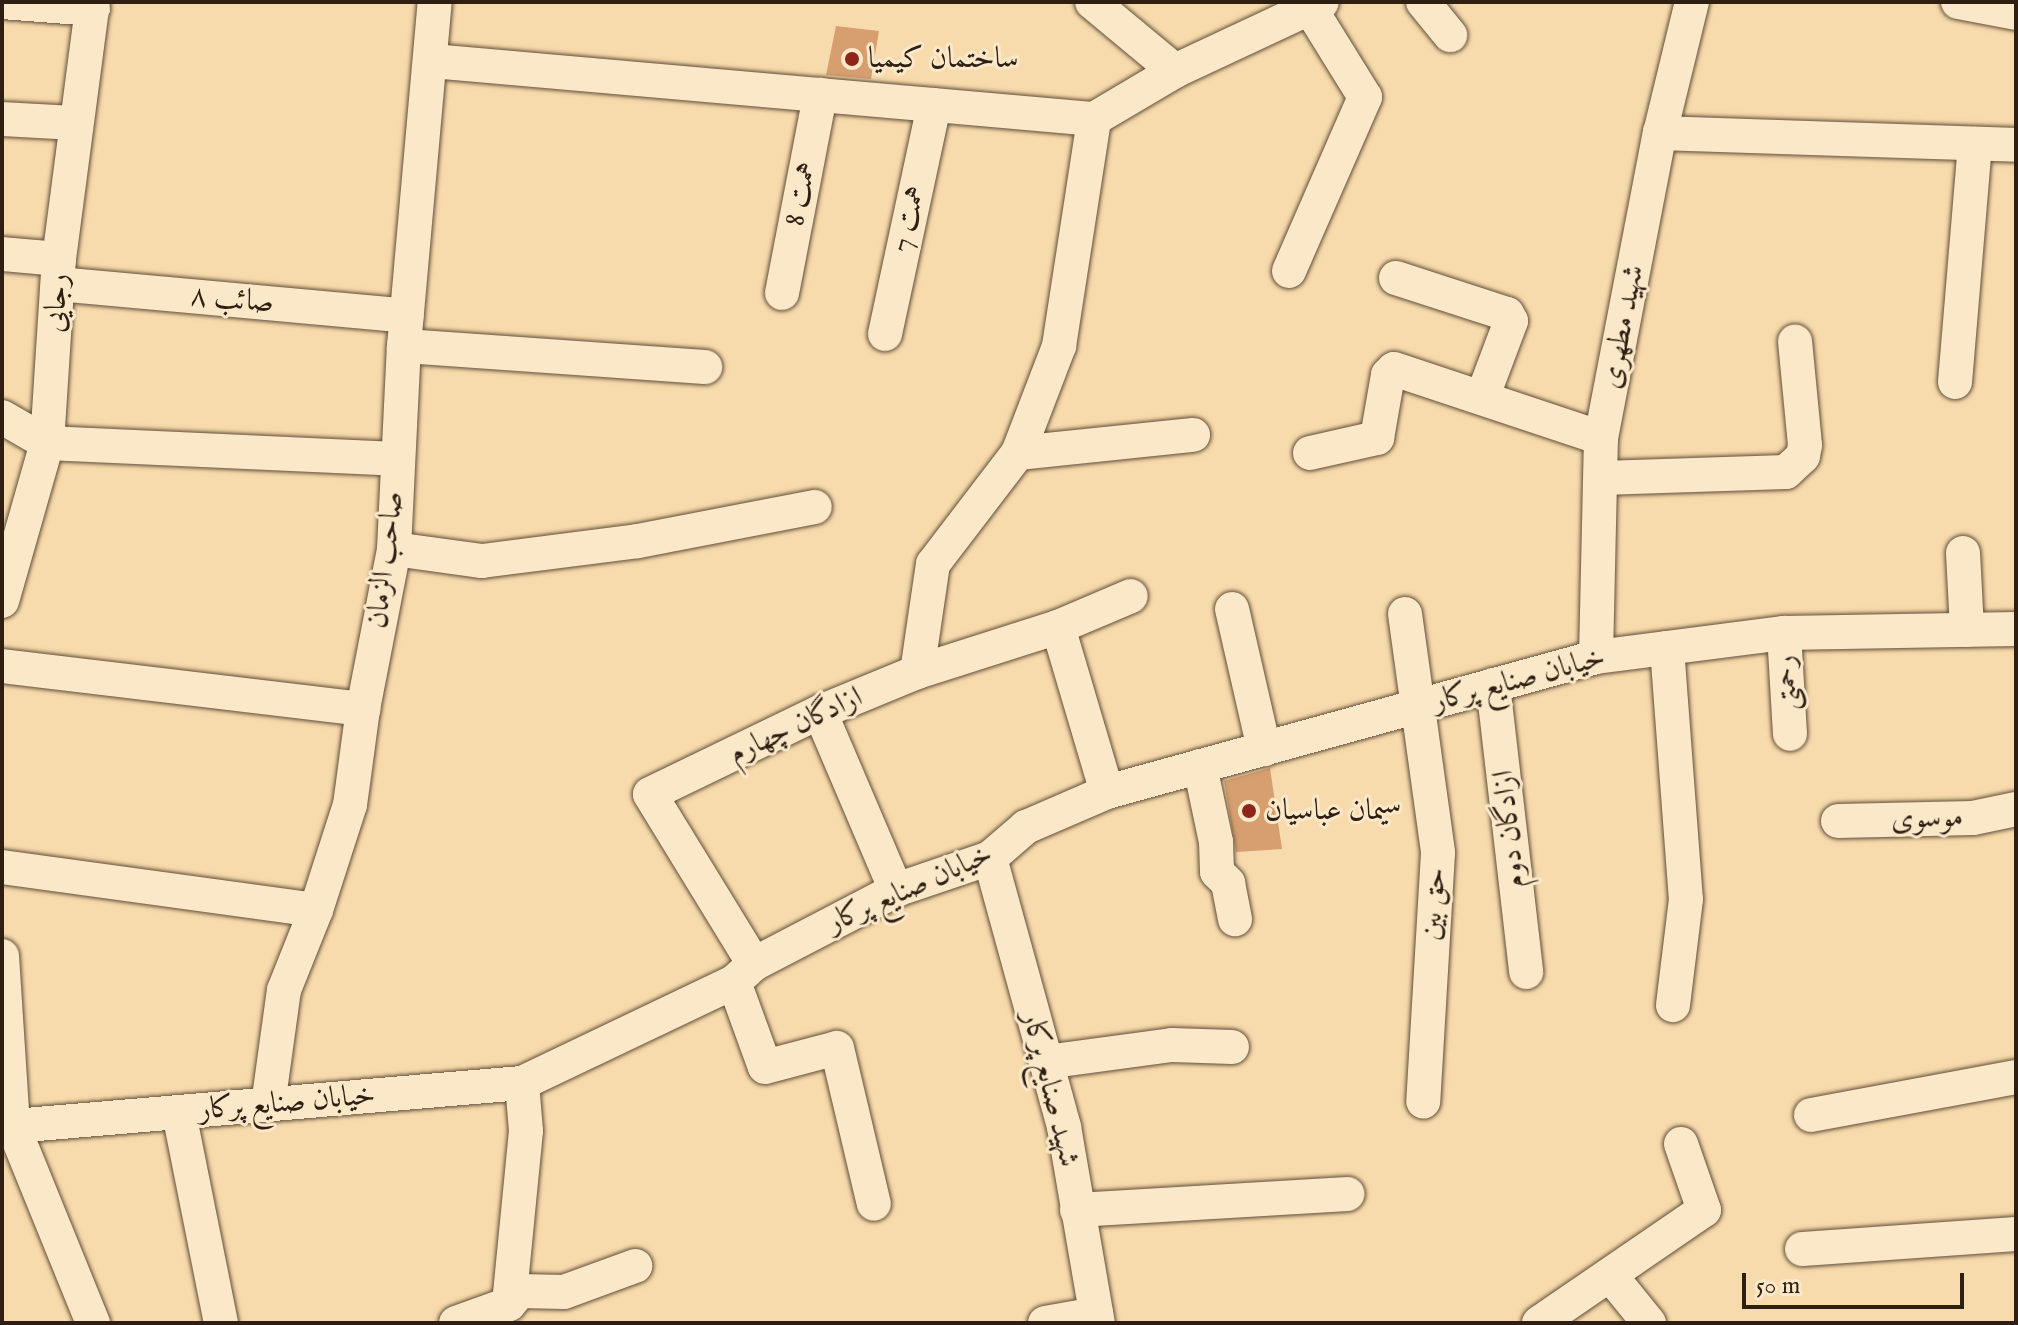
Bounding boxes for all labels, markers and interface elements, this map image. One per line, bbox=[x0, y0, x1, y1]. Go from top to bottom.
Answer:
place label: ساختمان کیمیا bbox=[868, 41, 1019, 77]
marker: ساختمان کیمیا bbox=[843, 50, 861, 68]
street label: همت 8 bbox=[777, 159, 825, 229]
street label: همت 7 bbox=[884, 182, 934, 256]
street label: شهید مطهری bbox=[1593, 262, 1653, 392]
street label: رجایی bbox=[37, 272, 77, 334]
street label: صائب ۸ bbox=[189, 278, 275, 322]
street label: صاحب الزمان bbox=[360, 489, 412, 631]
street label: خیابان صنایع پرکار bbox=[1429, 640, 1609, 720]
street label: رحمتی bbox=[1768, 654, 1806, 712]
street label: ازادگان چهارم bbox=[723, 679, 869, 773]
street label: ازادگان دوم bbox=[1486, 768, 1534, 890]
place label: سیمان عباسیان bbox=[1265, 793, 1401, 829]
street label: موسوی bbox=[1890, 800, 1964, 838]
marker: سیمان عباسیان bbox=[1240, 802, 1258, 820]
street label: خیابان صنایع پرکار bbox=[822, 836, 998, 942]
street label: حق بین bbox=[1413, 866, 1455, 942]
street label: شهید صنایع پرکار bbox=[1013, 1007, 1087, 1171]
street label: خیابان صنایع پرکار bbox=[197, 1077, 377, 1129]
scale bar bbox=[1746, 1257, 1968, 1307]
text: 50 m bbox=[1756, 1271, 1800, 1302]

